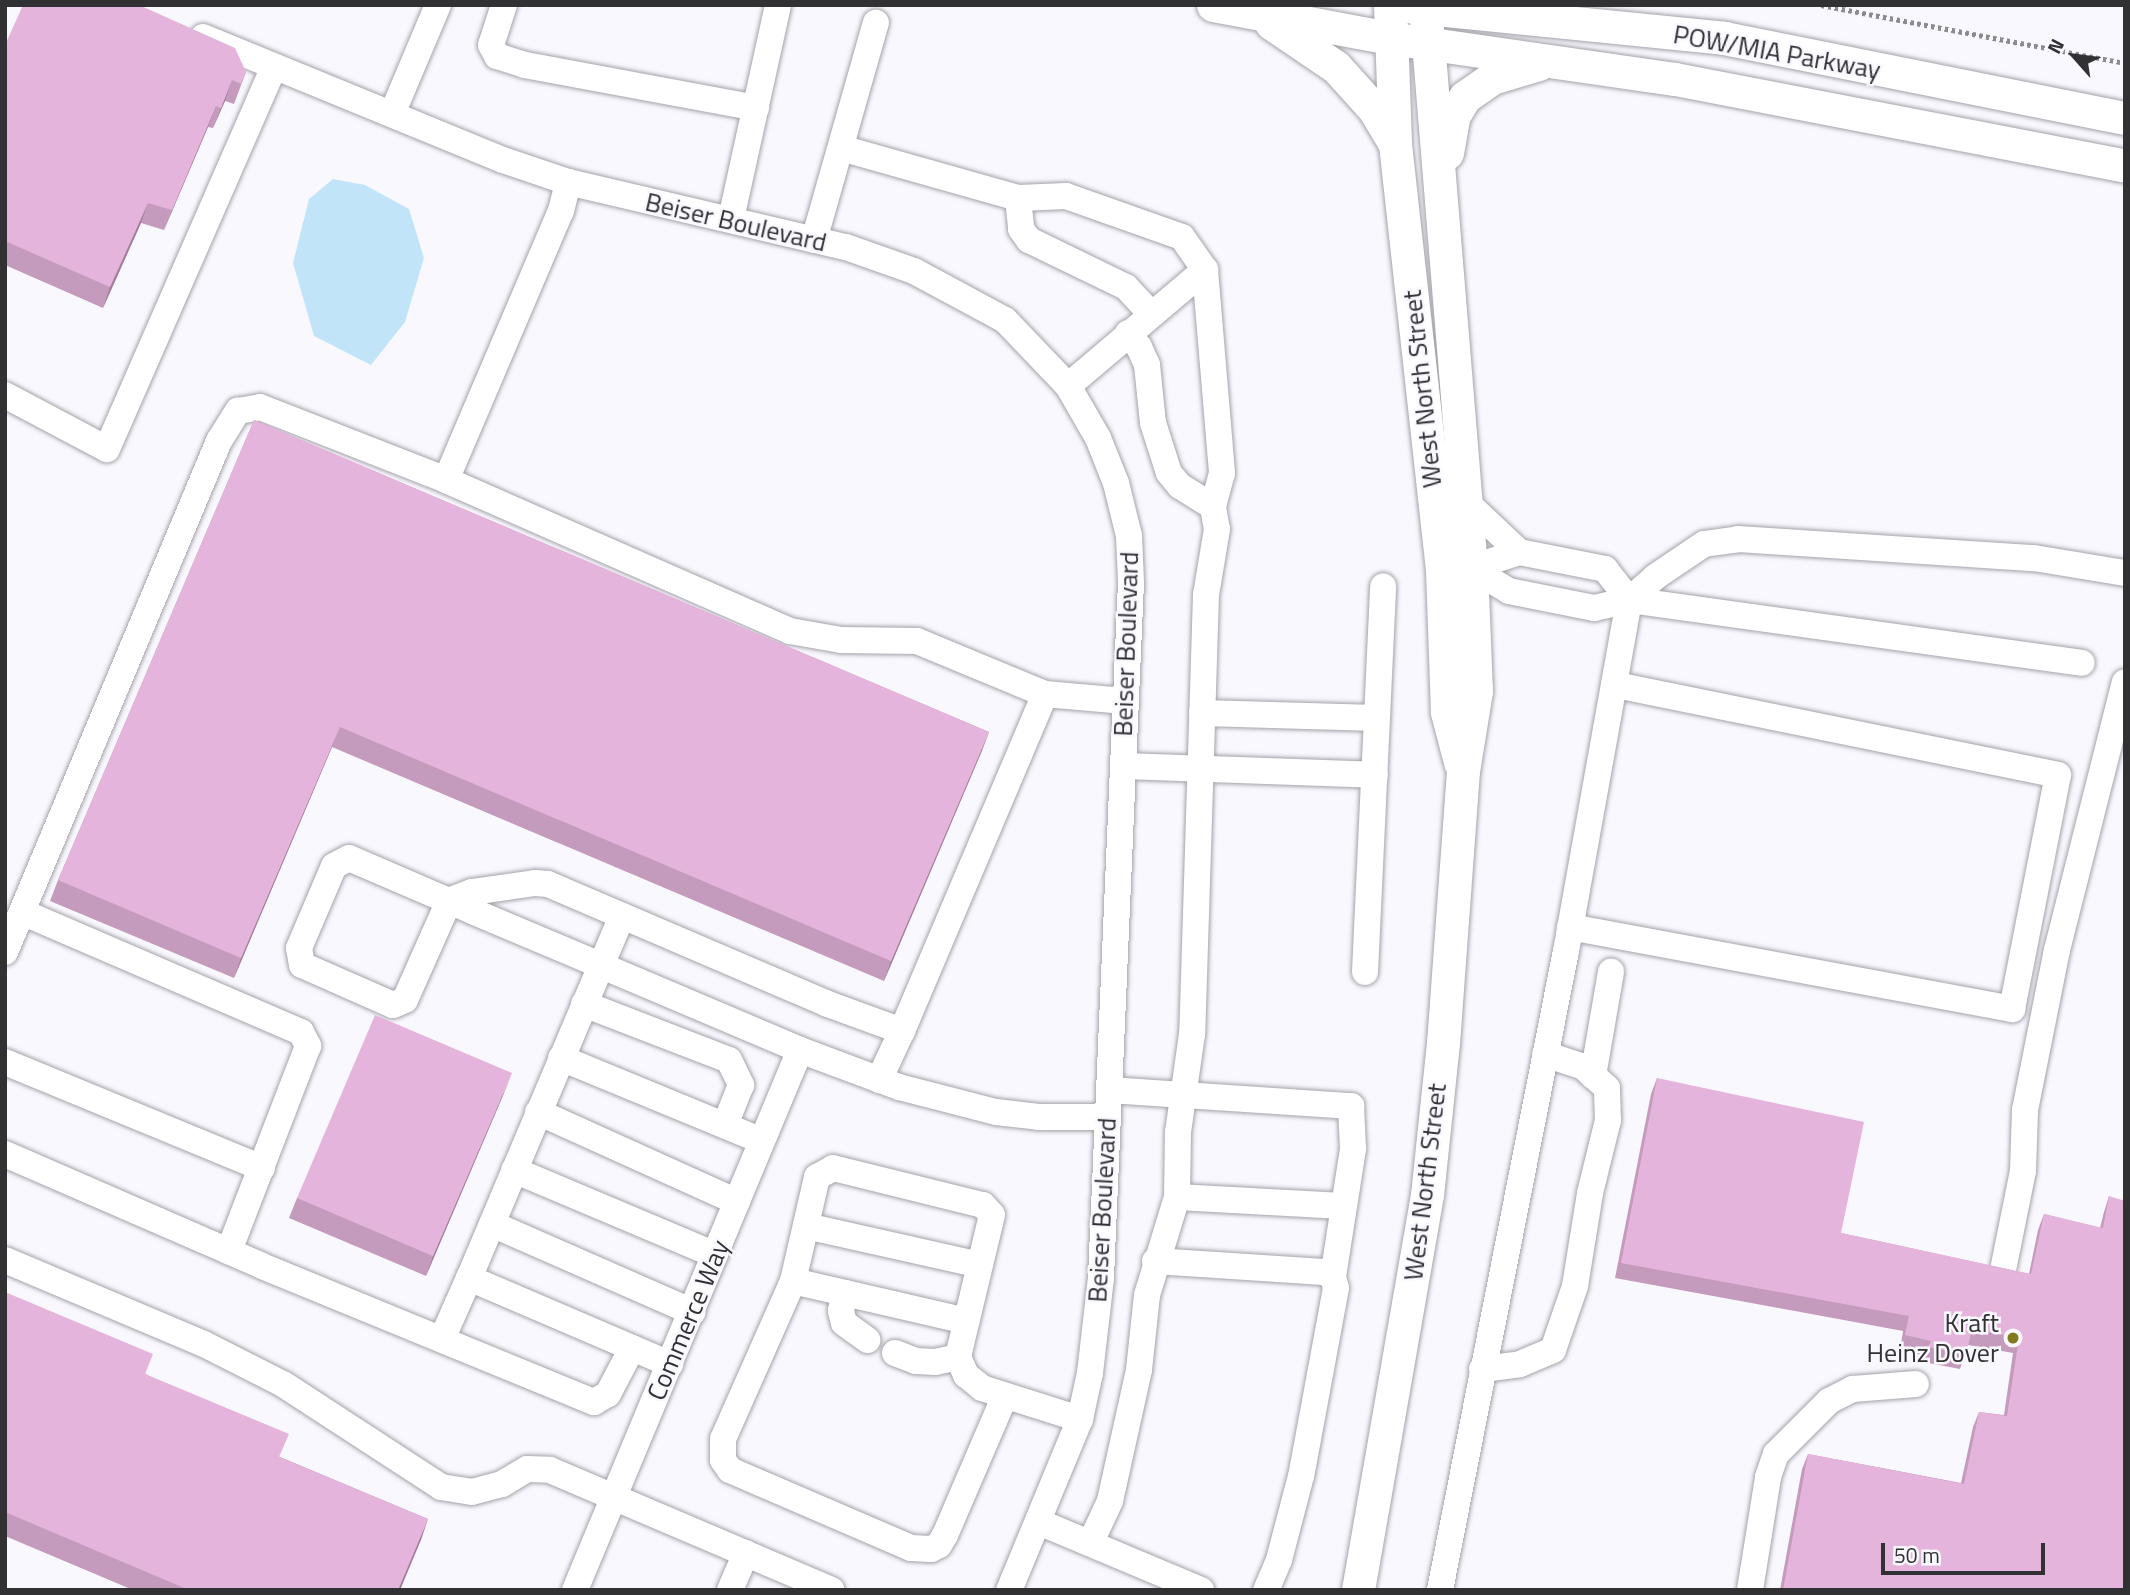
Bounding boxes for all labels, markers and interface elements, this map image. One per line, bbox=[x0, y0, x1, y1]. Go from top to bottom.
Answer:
street label: POW/MIA Parkway bbox=[1671, 18, 1883, 86]
north arrow bbox=[2039, 21, 2109, 91]
text: N bbox=[2039, 33, 2071, 59]
street label: Beiser Boulevard bbox=[642, 186, 830, 258]
street label: West North Street bbox=[1396, 289, 1448, 489]
street label: Beiser Boulevard bbox=[1107, 551, 1145, 737]
street label: West North Street bbox=[1397, 1082, 1453, 1282]
street label: Beiser Boulevard bbox=[1082, 1117, 1122, 1303]
street label: Commerce Way bbox=[640, 1235, 736, 1405]
place label: Kraft Heinz Dover bbox=[1867, 1307, 1999, 1368]
marker: Kraft Heinz Dover bbox=[2005, 1330, 2021, 1346]
scale bar bbox=[1885, 1528, 2050, 1572]
text: 50 m bbox=[1894, 1539, 1940, 1571]

